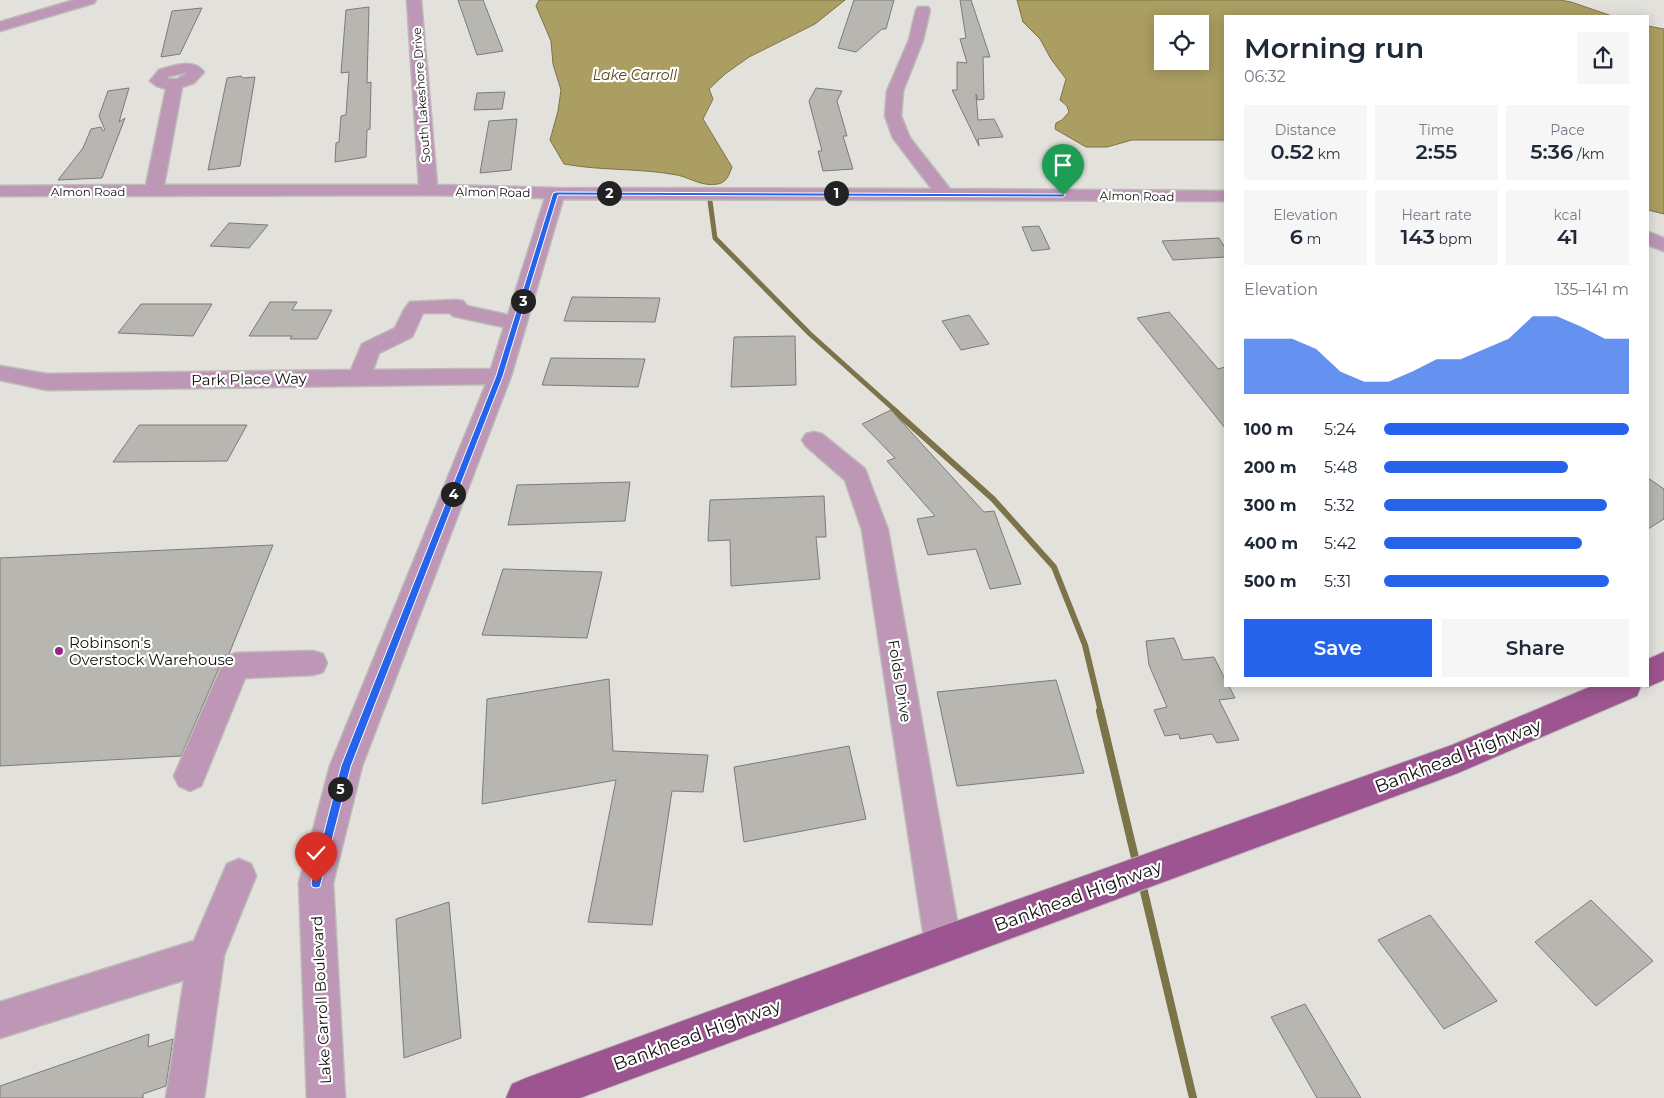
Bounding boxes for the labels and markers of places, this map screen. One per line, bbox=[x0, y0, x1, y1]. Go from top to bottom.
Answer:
pin bbox=[1042, 144, 1084, 195]
pin: 2 bbox=[596, 180, 622, 206]
pin: 1 bbox=[824, 180, 848, 206]
pin: 3 bbox=[510, 288, 536, 314]
pin: 4 bbox=[440, 482, 466, 506]
place label: Robinson's Overstock Warehouse bbox=[69, 633, 234, 669]
marker: Robinson's Overstock Warehouse bbox=[53, 645, 65, 657]
pin: 5 bbox=[328, 776, 352, 802]
pin bbox=[295, 832, 337, 883]

